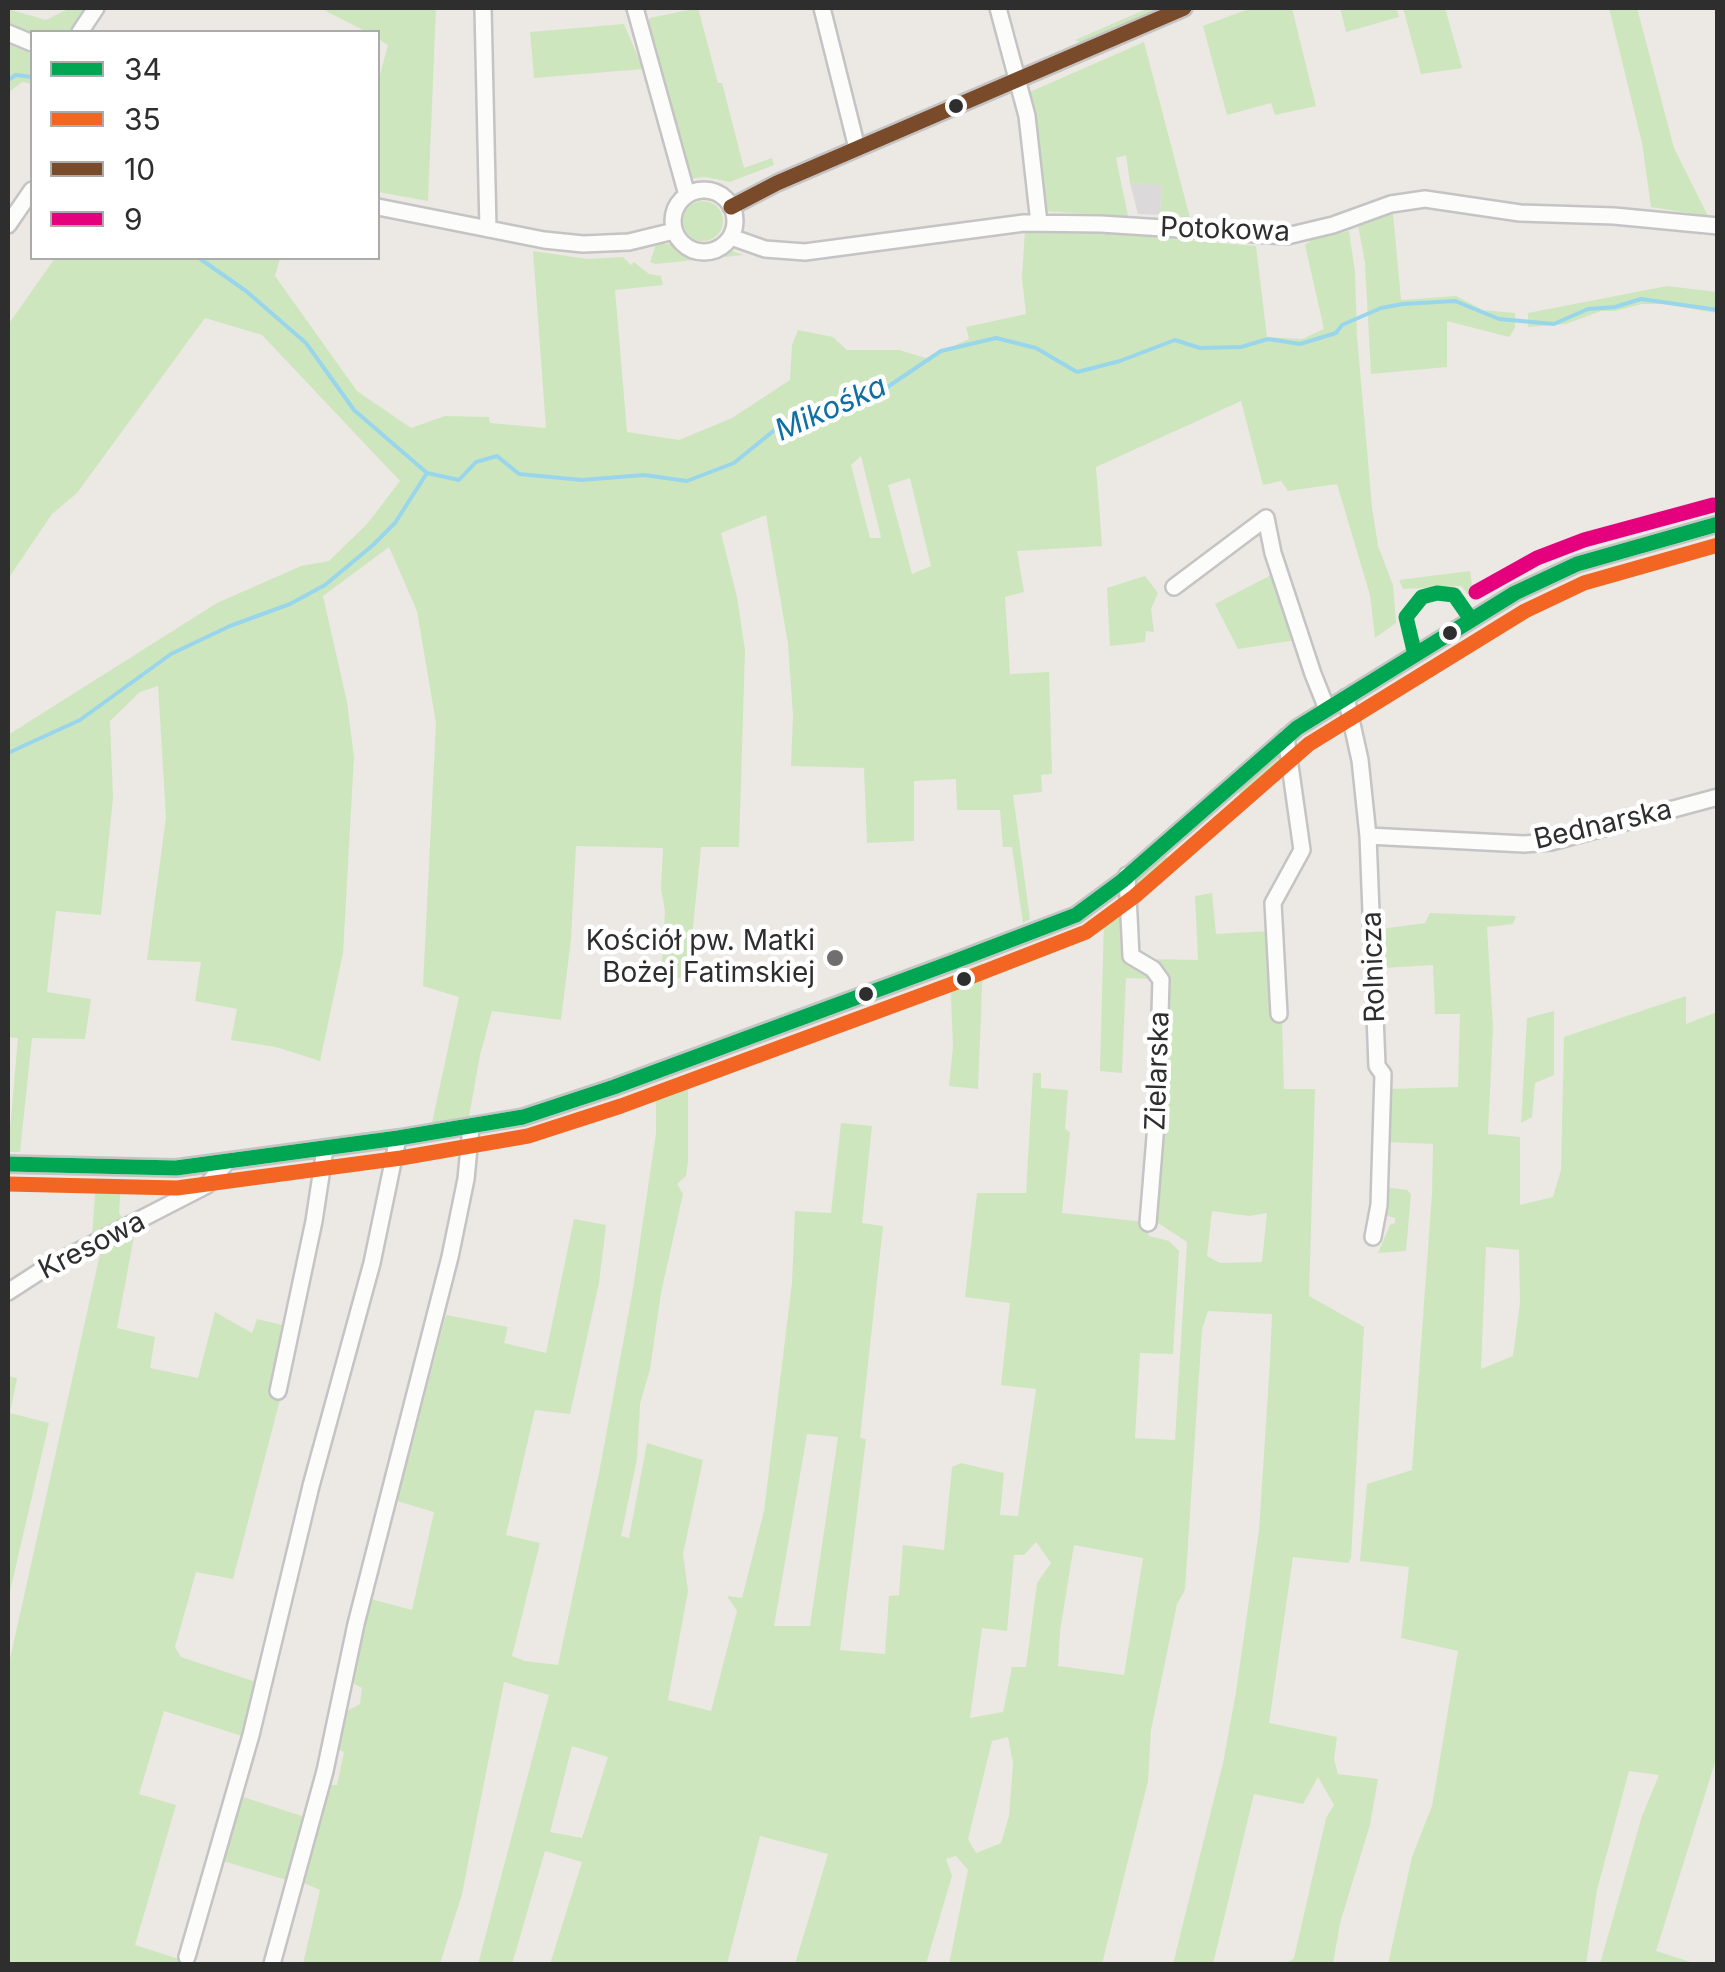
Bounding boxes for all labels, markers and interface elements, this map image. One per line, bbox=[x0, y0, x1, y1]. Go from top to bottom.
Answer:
legend bbox=[30, 30, 380, 260]
text: 34 bbox=[124, 51, 162, 87]
unlabelled marker bbox=[946, 96, 966, 116]
text: 35 bbox=[124, 101, 161, 137]
text: 10 bbox=[124, 151, 155, 187]
text: 9 bbox=[124, 201, 143, 237]
street label: Potokowa bbox=[1160, 211, 1290, 249]
water label: Mikośka bbox=[770, 369, 892, 449]
unlabelled marker bbox=[1440, 623, 1460, 643]
street label: Bednarska bbox=[1531, 793, 1675, 857]
street label: Rolnicza bbox=[1355, 911, 1393, 1023]
place label: Kościół pw. Matki Bożej Fatimskiej bbox=[586, 925, 815, 991]
marker: Kościół pw. Matki Bożej Fatimskiej bbox=[824, 947, 846, 969]
unlabelled marker bbox=[954, 969, 974, 989]
unlabelled marker bbox=[856, 984, 876, 1004]
street label: Zielarska bbox=[1139, 1011, 1177, 1131]
street label: Kresowa bbox=[33, 1205, 151, 1287]

